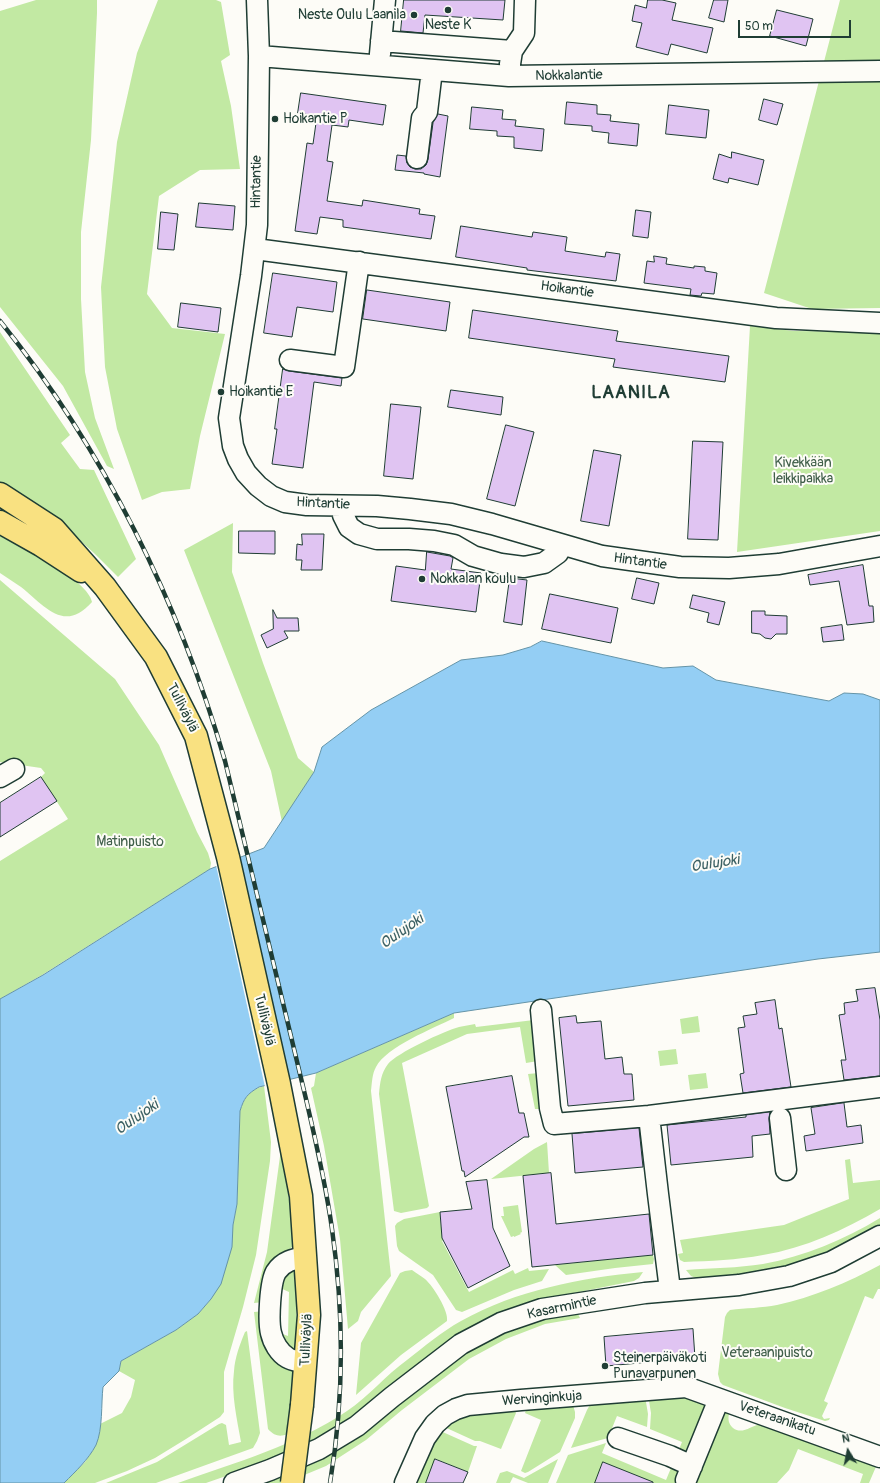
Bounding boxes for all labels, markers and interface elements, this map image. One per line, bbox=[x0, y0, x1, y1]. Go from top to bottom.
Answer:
marker: Neste K bbox=[443, 5, 453, 15]
place label: Neste Oulu Laanila bbox=[298, 7, 406, 23]
marker: Neste Oulu Laanila bbox=[409, 10, 419, 20]
scale bar bbox=[740, 12, 853, 38]
place label: Neste K bbox=[425, 17, 471, 33]
text: 50 m bbox=[745, 19, 773, 34]
street label: Nokkalantie bbox=[535, 67, 603, 85]
place label: Hoikantie P bbox=[283, 111, 347, 127]
marker: Hoikantie P bbox=[270, 114, 280, 124]
street label: Hintantie bbox=[248, 155, 266, 209]
street label: Hoikantie bbox=[539, 278, 595, 302]
district label: LAANILA bbox=[591, 382, 671, 404]
place label: Hoikantie E bbox=[229, 384, 293, 400]
marker: Hoikantie E bbox=[216, 387, 226, 397]
park label: Kivekkään leikkipaikka bbox=[773, 455, 833, 488]
street label: Hintantie bbox=[296, 494, 350, 514]
street label: Hintantie bbox=[612, 550, 668, 574]
place label: Nokkalan koulu bbox=[430, 571, 516, 587]
marker: Nokkalan koulu bbox=[417, 574, 427, 584]
street label: Tulliväylä bbox=[163, 681, 201, 735]
park label: Matinpuisto bbox=[96, 834, 164, 850]
water label: Oulujoki bbox=[690, 851, 740, 877]
water label: Oulujoki bbox=[377, 911, 427, 953]
street label: Tulliväylä bbox=[250, 992, 278, 1048]
water label: Oulujoki bbox=[112, 1097, 162, 1139]
street label: Kasarmintie bbox=[526, 1292, 598, 1324]
street label: Tulliväylä bbox=[297, 1313, 317, 1367]
park label: Veteraanipuisto bbox=[721, 1345, 813, 1361]
place label: Steinerpäiväkoti Punavarpunen bbox=[613, 1350, 707, 1382]
marker: Steinerpäiväkoti Punavarpunen bbox=[600, 1361, 610, 1371]
street label: Wervinginkuja bbox=[501, 1388, 583, 1410]
street label: Veteraanikatu bbox=[736, 1398, 818, 1440]
north arrow bbox=[828, 1431, 868, 1471]
text: N bbox=[841, 1432, 851, 1446]

